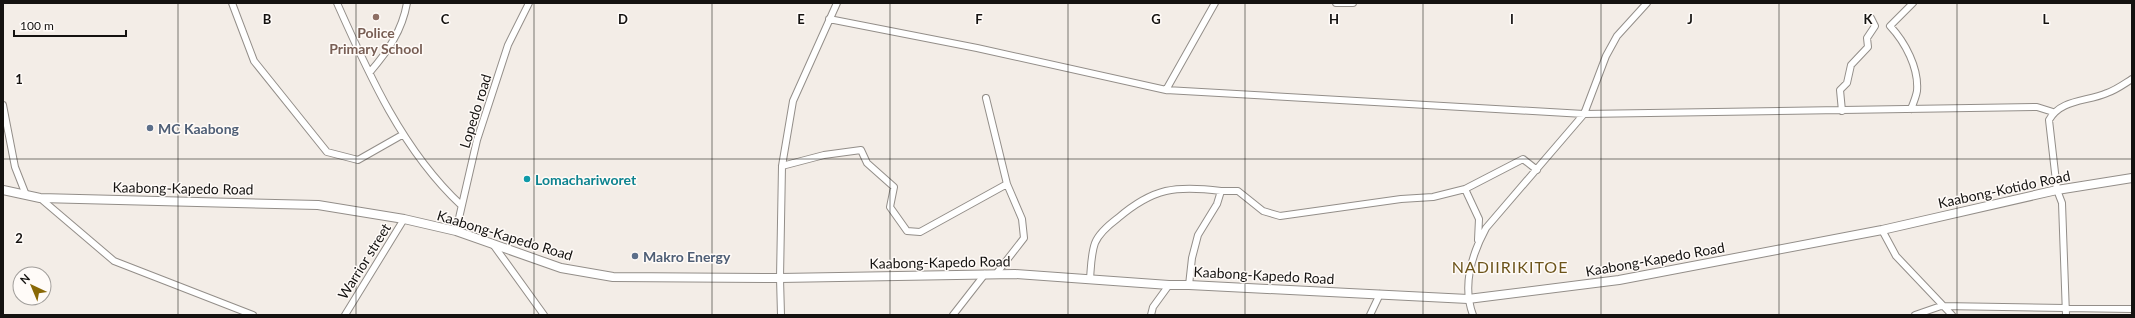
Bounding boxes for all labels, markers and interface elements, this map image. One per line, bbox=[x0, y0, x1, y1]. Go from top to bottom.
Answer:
text: B bbox=[263, 11, 272, 27]
text: C bbox=[441, 11, 450, 27]
text: D bbox=[618, 11, 628, 27]
text: E bbox=[797, 11, 805, 27]
text: F bbox=[975, 11, 983, 27]
text: G bbox=[1151, 11, 1161, 27]
text: H bbox=[1329, 11, 1339, 27]
text: I bbox=[1510, 11, 1514, 27]
text: J bbox=[1687, 11, 1693, 27]
text: K bbox=[1864, 11, 1874, 27]
text: L bbox=[2043, 11, 2050, 27]
scale bar bbox=[14, 12, 126, 38]
marker: Police Primary School bbox=[371, 12, 381, 22]
text: 100 m bbox=[20, 18, 54, 33]
place label: Police Primary School bbox=[329, 24, 423, 57]
text: 1 bbox=[15, 71, 23, 87]
street label: Lopedo road bbox=[456, 72, 494, 150]
place label: MC Kaabong bbox=[158, 120, 240, 137]
marker: MC Kaabong bbox=[145, 123, 155, 133]
street label: Kaabong-Kotido Road bbox=[1936, 167, 2072, 211]
place label: Lomachariworet bbox=[535, 171, 637, 188]
marker: Lomachariworet bbox=[522, 174, 532, 184]
street label: Kaabong-Kapedo Road bbox=[112, 178, 254, 198]
street label: Kaabong-Kapedo Road bbox=[435, 206, 575, 264]
street label: Warrior street bbox=[334, 220, 394, 302]
text: 2 bbox=[15, 230, 23, 246]
street label: Kaabong-Kapedo Road bbox=[1584, 238, 1726, 280]
place label: Makro Energy bbox=[643, 248, 731, 265]
marker: Makro Energy bbox=[630, 251, 640, 261]
street label: Kaabong-Kapedo Road bbox=[869, 252, 1011, 272]
district label: NADIIRIKITOE bbox=[1452, 257, 1568, 276]
street label: Kaabong-Kapedo Road bbox=[1193, 263, 1335, 287]
north arrow bbox=[12, 266, 52, 306]
text: N bbox=[17, 271, 32, 286]

